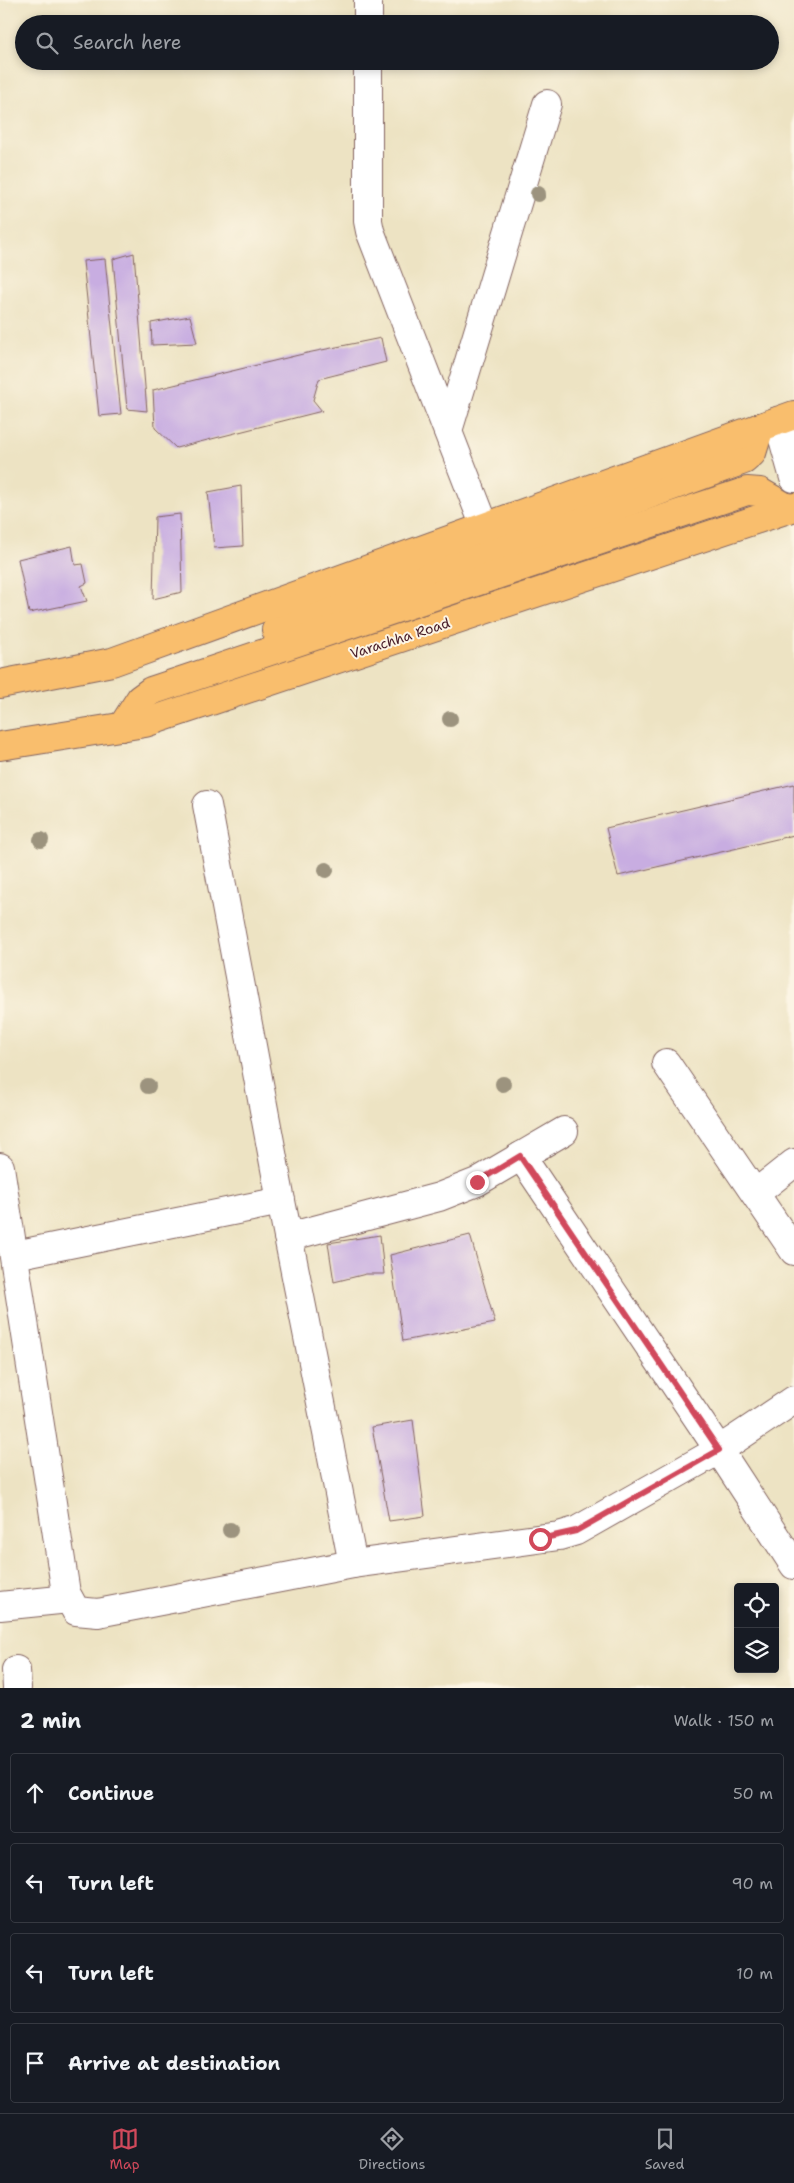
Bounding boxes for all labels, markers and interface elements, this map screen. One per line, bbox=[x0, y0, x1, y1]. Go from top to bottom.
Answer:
search box bbox=[15, 15, 779, 70]
icon: search bbox=[33, 29, 61, 57]
text: Search here bbox=[73, 30, 182, 55]
street label: Varachha Road bbox=[348, 613, 452, 663]
route end bbox=[466, 1171, 489, 1194]
route start bbox=[529, 1528, 552, 1551]
map controls bbox=[734, 1583, 779, 1673]
button: locate bbox=[734, 1583, 779, 1628]
button: layers bbox=[734, 1628, 779, 1673]
text: 2 min bbox=[20, 1707, 81, 1735]
text: Walk · 150 m bbox=[673, 1710, 774, 1731]
icon: ahead bbox=[21, 1779, 49, 1807]
text: Continue bbox=[68, 1781, 154, 1806]
text: 50 m bbox=[733, 1783, 773, 1804]
icon: left bbox=[21, 1869, 49, 1897]
text: Turn left bbox=[68, 1871, 154, 1896]
text: 90 m bbox=[732, 1873, 773, 1894]
icon: left bbox=[21, 1959, 49, 1987]
text: Turn left bbox=[68, 1961, 154, 1986]
text: 10 m bbox=[736, 1963, 773, 1984]
icon: arrive bbox=[21, 2049, 49, 2077]
text: Arrive at destination bbox=[68, 2051, 280, 2076]
tab: Map bbox=[110, 2125, 140, 2173]
tab: Directions bbox=[359, 2125, 425, 2173]
tab: Saved bbox=[645, 2125, 684, 2173]

